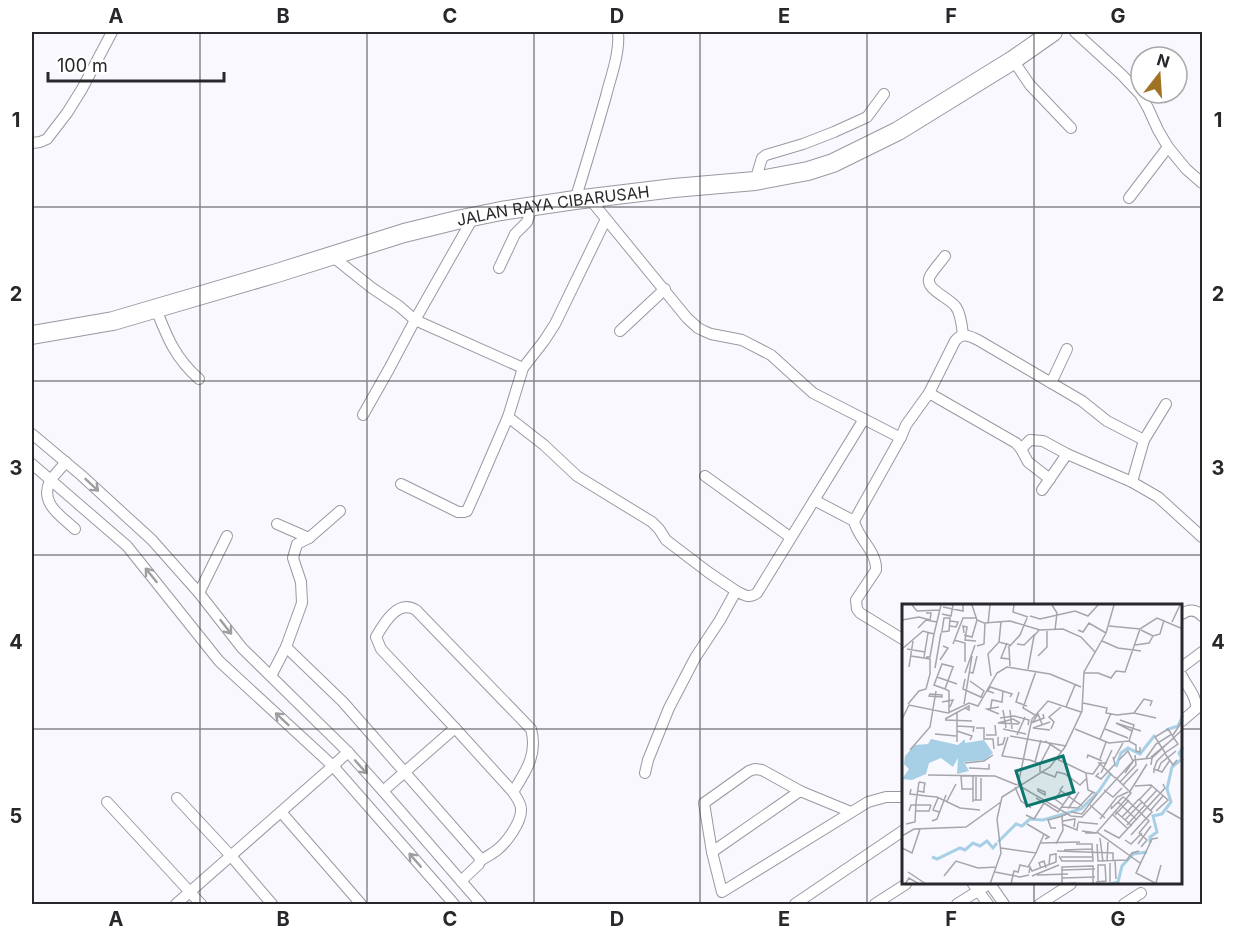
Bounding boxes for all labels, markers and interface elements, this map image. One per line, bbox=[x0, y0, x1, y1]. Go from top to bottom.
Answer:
text: A bbox=[109, 4, 124, 28]
text: B bbox=[276, 4, 290, 28]
text: C bbox=[443, 4, 457, 28]
text: D bbox=[610, 4, 624, 28]
text: E bbox=[778, 4, 790, 28]
text: F bbox=[945, 4, 957, 28]
text: G bbox=[1110, 4, 1126, 28]
scale bar bbox=[48, 45, 224, 83]
north arrow bbox=[1129, 45, 1189, 105]
text: N bbox=[1155, 49, 1172, 72]
text: 100 m bbox=[57, 55, 108, 76]
text: 1 bbox=[12, 108, 20, 132]
text: 1 bbox=[1214, 108, 1222, 132]
street label: JALAN RAYA CIBARUSAH bbox=[455, 181, 651, 230]
text: 2 bbox=[10, 282, 22, 306]
text: 2 bbox=[1212, 282, 1224, 306]
text: 3 bbox=[10, 456, 22, 480]
text: 3 bbox=[1212, 456, 1224, 480]
one-way arrow bbox=[84, 478, 99, 492]
one-way arrow bbox=[144, 567, 157, 583]
inset map bbox=[902, 604, 1183, 885]
one-way arrow bbox=[219, 619, 232, 635]
text: 4 bbox=[9, 630, 23, 654]
text: 4 bbox=[1211, 630, 1225, 654]
one-way arrow bbox=[275, 712, 290, 726]
one-way arrow bbox=[354, 759, 368, 774]
text: 5 bbox=[10, 804, 22, 828]
text: 5 bbox=[1212, 804, 1224, 828]
one-way arrow bbox=[408, 853, 422, 868]
text: A bbox=[109, 907, 124, 931]
text: B bbox=[276, 907, 290, 931]
text: C bbox=[443, 907, 457, 931]
text: D bbox=[610, 907, 624, 931]
text: E bbox=[778, 907, 790, 931]
text: F bbox=[945, 907, 957, 931]
text: G bbox=[1110, 907, 1126, 931]

